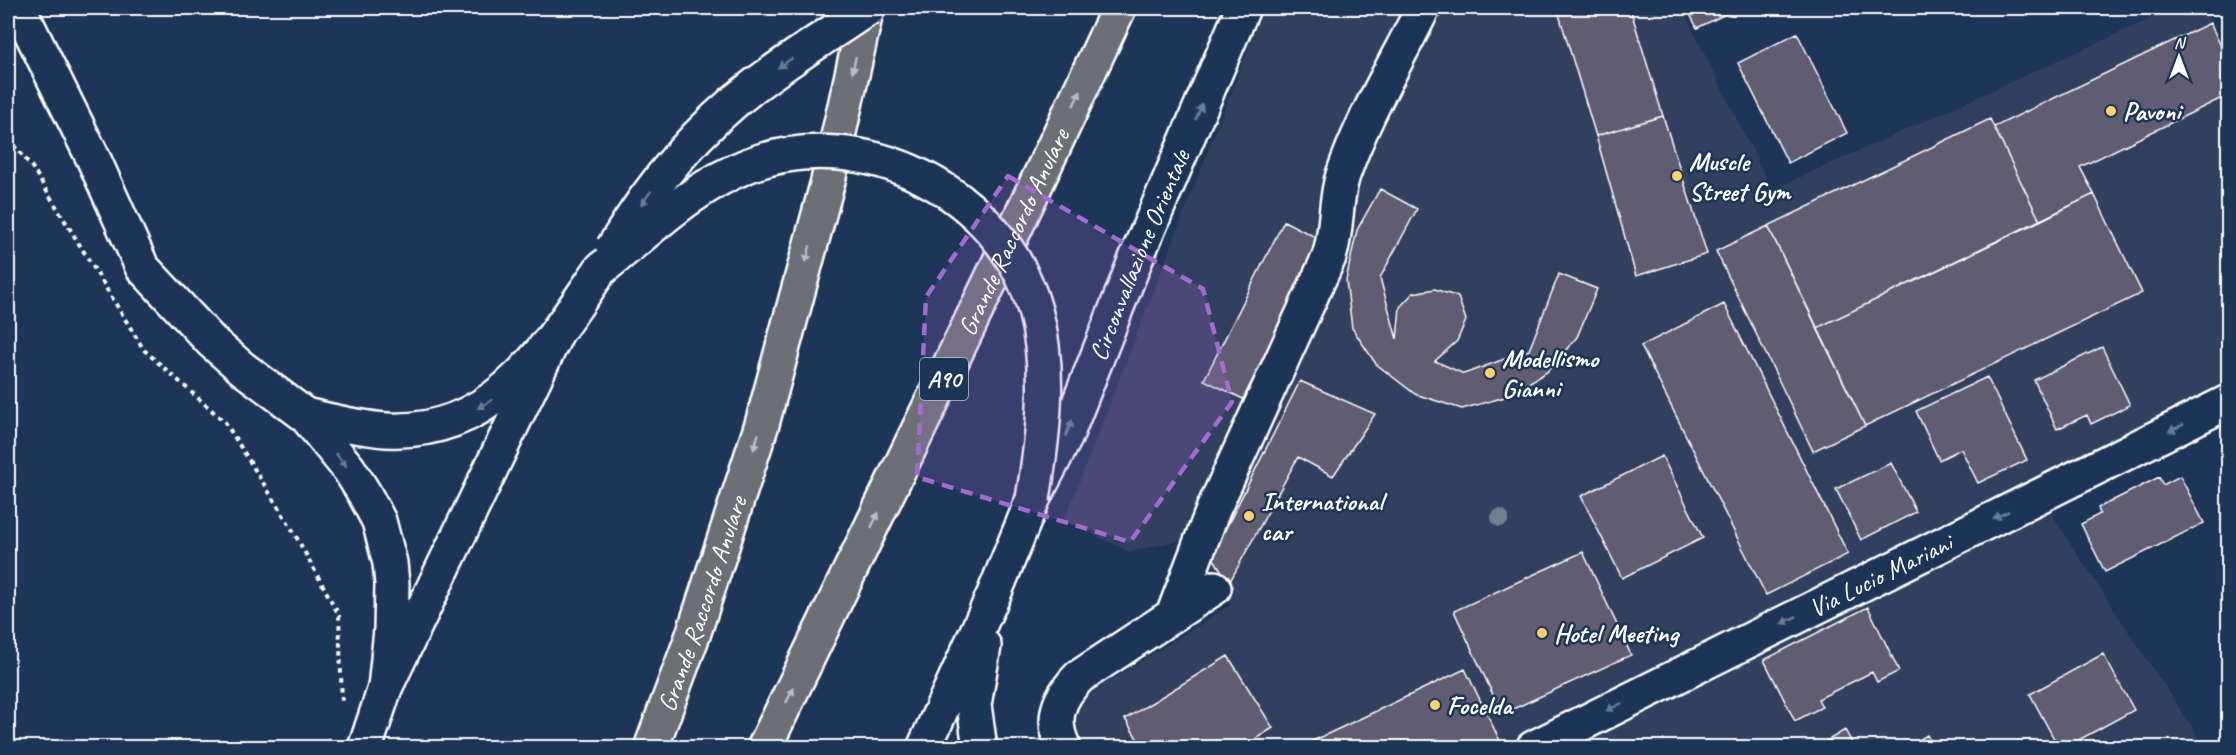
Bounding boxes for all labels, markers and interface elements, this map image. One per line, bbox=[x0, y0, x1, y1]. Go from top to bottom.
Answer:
north arrow bbox=[2149, 27, 2209, 87]
text: N bbox=[2174, 33, 2187, 53]
one-way arrow bbox=[849, 55, 858, 74]
one-way arrow bbox=[777, 58, 794, 69]
one-way arrow bbox=[1073, 89, 1082, 106]
place label: Pavoni bbox=[2123, 95, 2184, 128]
one-way arrow bbox=[1194, 103, 1203, 120]
marker: Pavoni bbox=[2104, 104, 2118, 118]
street label: Grande Raccordo Anulare bbox=[950, 122, 1077, 341]
street label: Circonvallazione Orientale bbox=[1081, 143, 1198, 365]
place label: Muscle Street Gym bbox=[1689, 145, 1792, 208]
marker: Muscle Street Gym bbox=[1670, 169, 1684, 183]
one-way arrow bbox=[640, 190, 652, 205]
one-way arrow bbox=[803, 245, 812, 263]
place label: Modellismo Gianni bbox=[1502, 342, 1600, 405]
road number: A90 bbox=[920, 358, 968, 400]
marker: Modellismo Gianni bbox=[1483, 366, 1497, 380]
one-way arrow bbox=[477, 399, 494, 409]
one-way arrow bbox=[1065, 419, 1074, 437]
one-way arrow bbox=[2168, 424, 2185, 433]
one-way arrow bbox=[751, 433, 761, 451]
one-way arrow bbox=[335, 452, 348, 468]
place label: International car bbox=[1261, 485, 1388, 548]
street label: Grande Raccordo Anulare bbox=[650, 491, 754, 716]
marker: International car bbox=[1242, 509, 1256, 523]
one-way arrow bbox=[1993, 510, 2010, 520]
one-way arrow bbox=[871, 511, 880, 528]
street label: Via Lucio Mariani bbox=[1803, 524, 1960, 624]
one-way arrow bbox=[1781, 616, 1798, 625]
place label: Hotel Meeting bbox=[1554, 617, 1681, 650]
marker: Hotel Meeting bbox=[1535, 626, 1549, 640]
one-way arrow bbox=[785, 687, 794, 704]
place label: Focelda bbox=[1447, 689, 1514, 722]
marker: Focelda bbox=[1428, 698, 1442, 712]
one-way arrow bbox=[1606, 702, 1623, 712]

